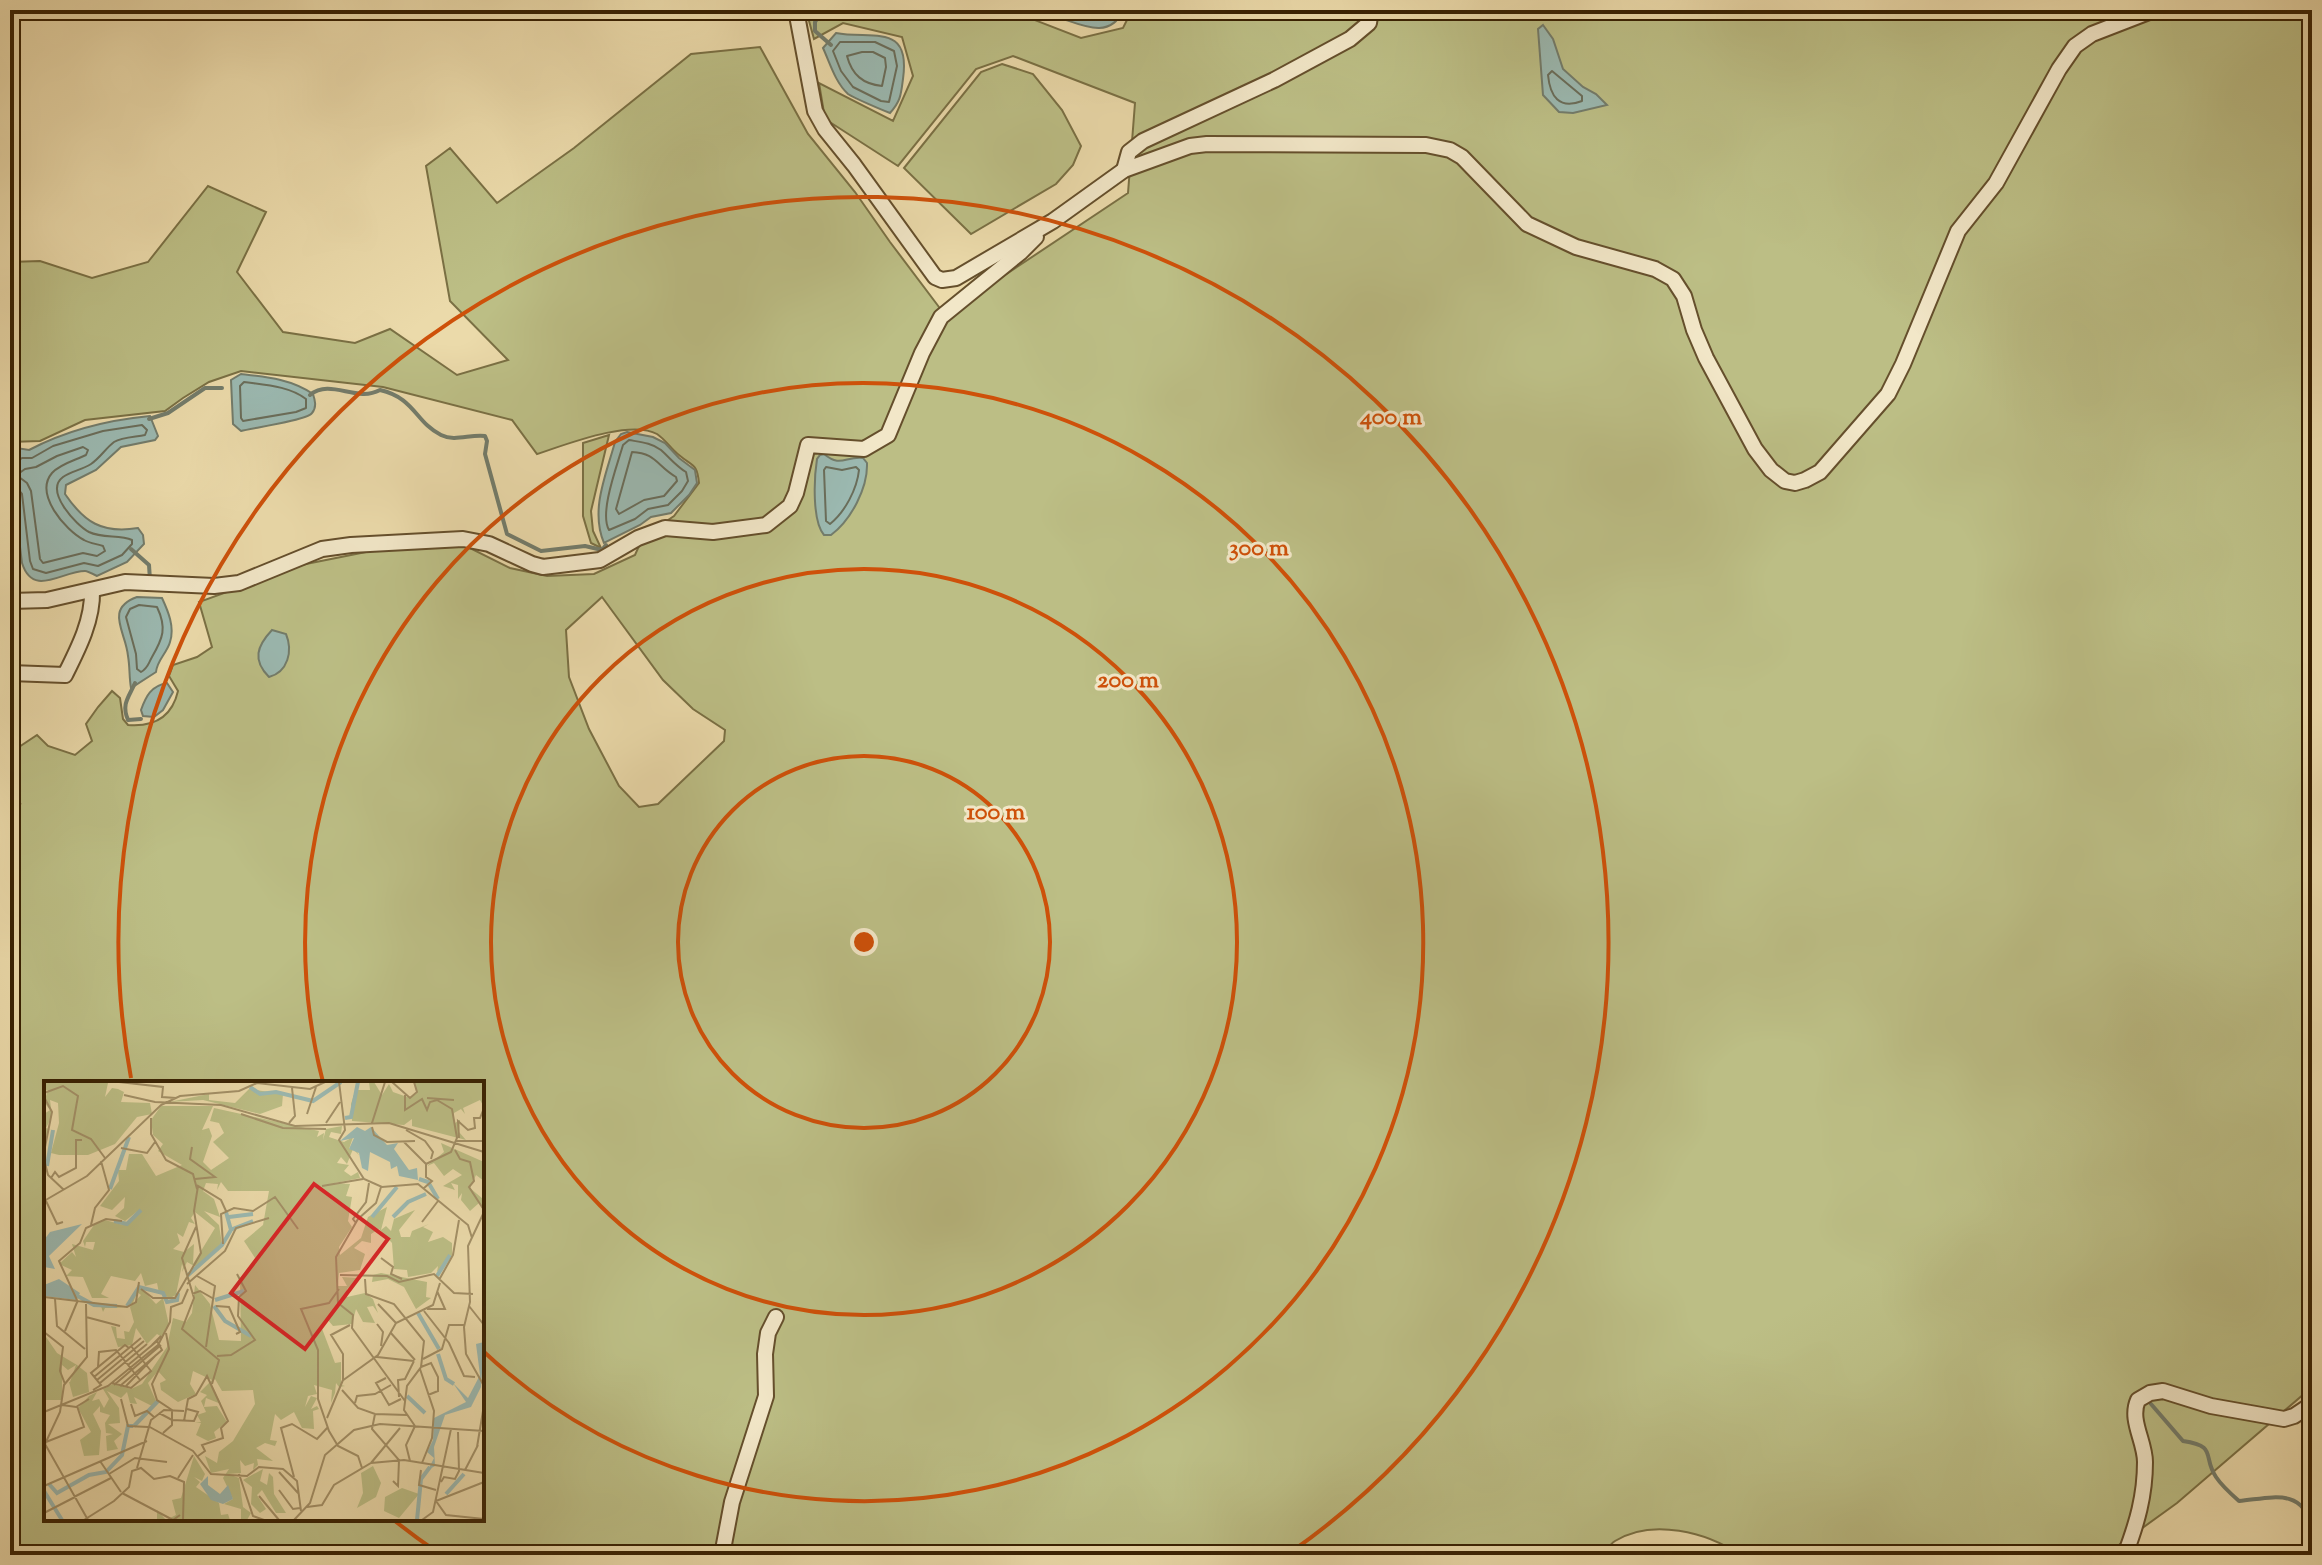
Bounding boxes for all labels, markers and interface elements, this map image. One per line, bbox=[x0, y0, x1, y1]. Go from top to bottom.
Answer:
text: 400 m bbox=[1359, 401, 1422, 435]
text: 300 m bbox=[1229, 532, 1289, 566]
text: 200 m bbox=[1097, 664, 1159, 698]
text: 100 m bbox=[967, 796, 1025, 830]
centre of rings bbox=[850, 928, 878, 956]
inset map bbox=[44, 1081, 484, 1521]

